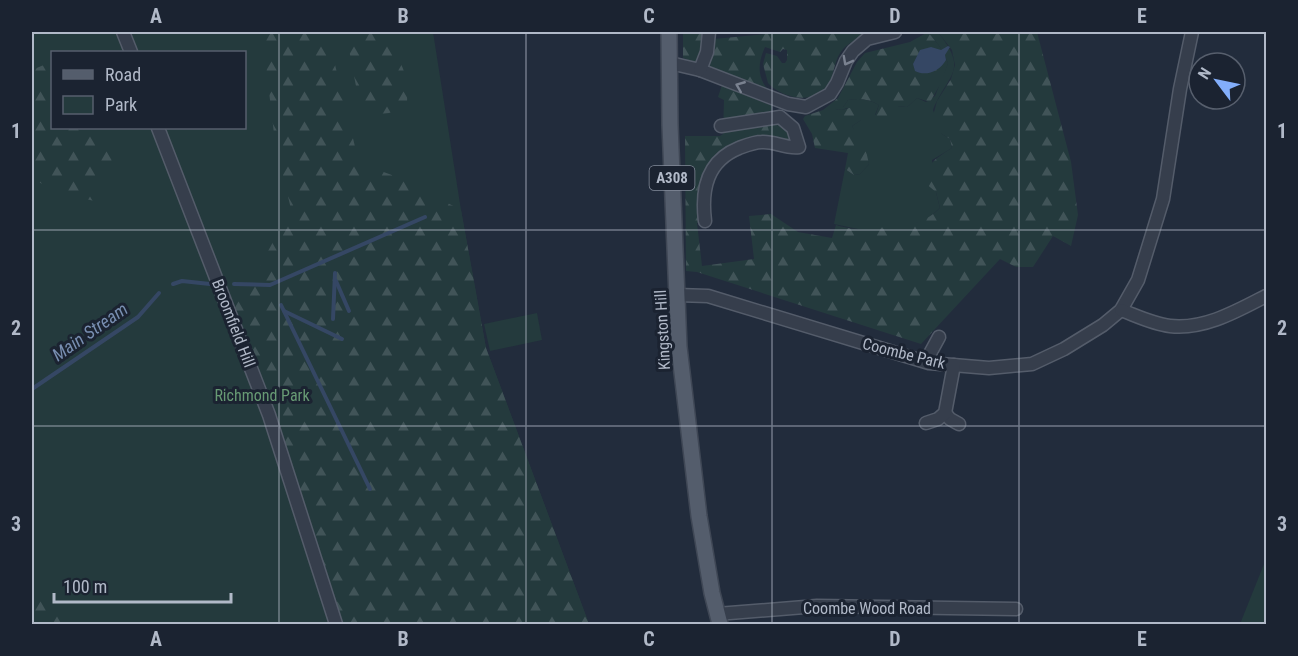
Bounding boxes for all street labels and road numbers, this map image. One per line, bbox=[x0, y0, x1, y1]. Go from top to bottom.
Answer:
road number: A308 bbox=[650, 166, 694, 190]
street label: Broomfield Hill bbox=[208, 276, 259, 370]
street label: Kingston Hill bbox=[651, 289, 674, 371]
street label: Coombe Park bbox=[860, 334, 948, 373]
street label: Coombe Wood Road bbox=[803, 599, 931, 618]

